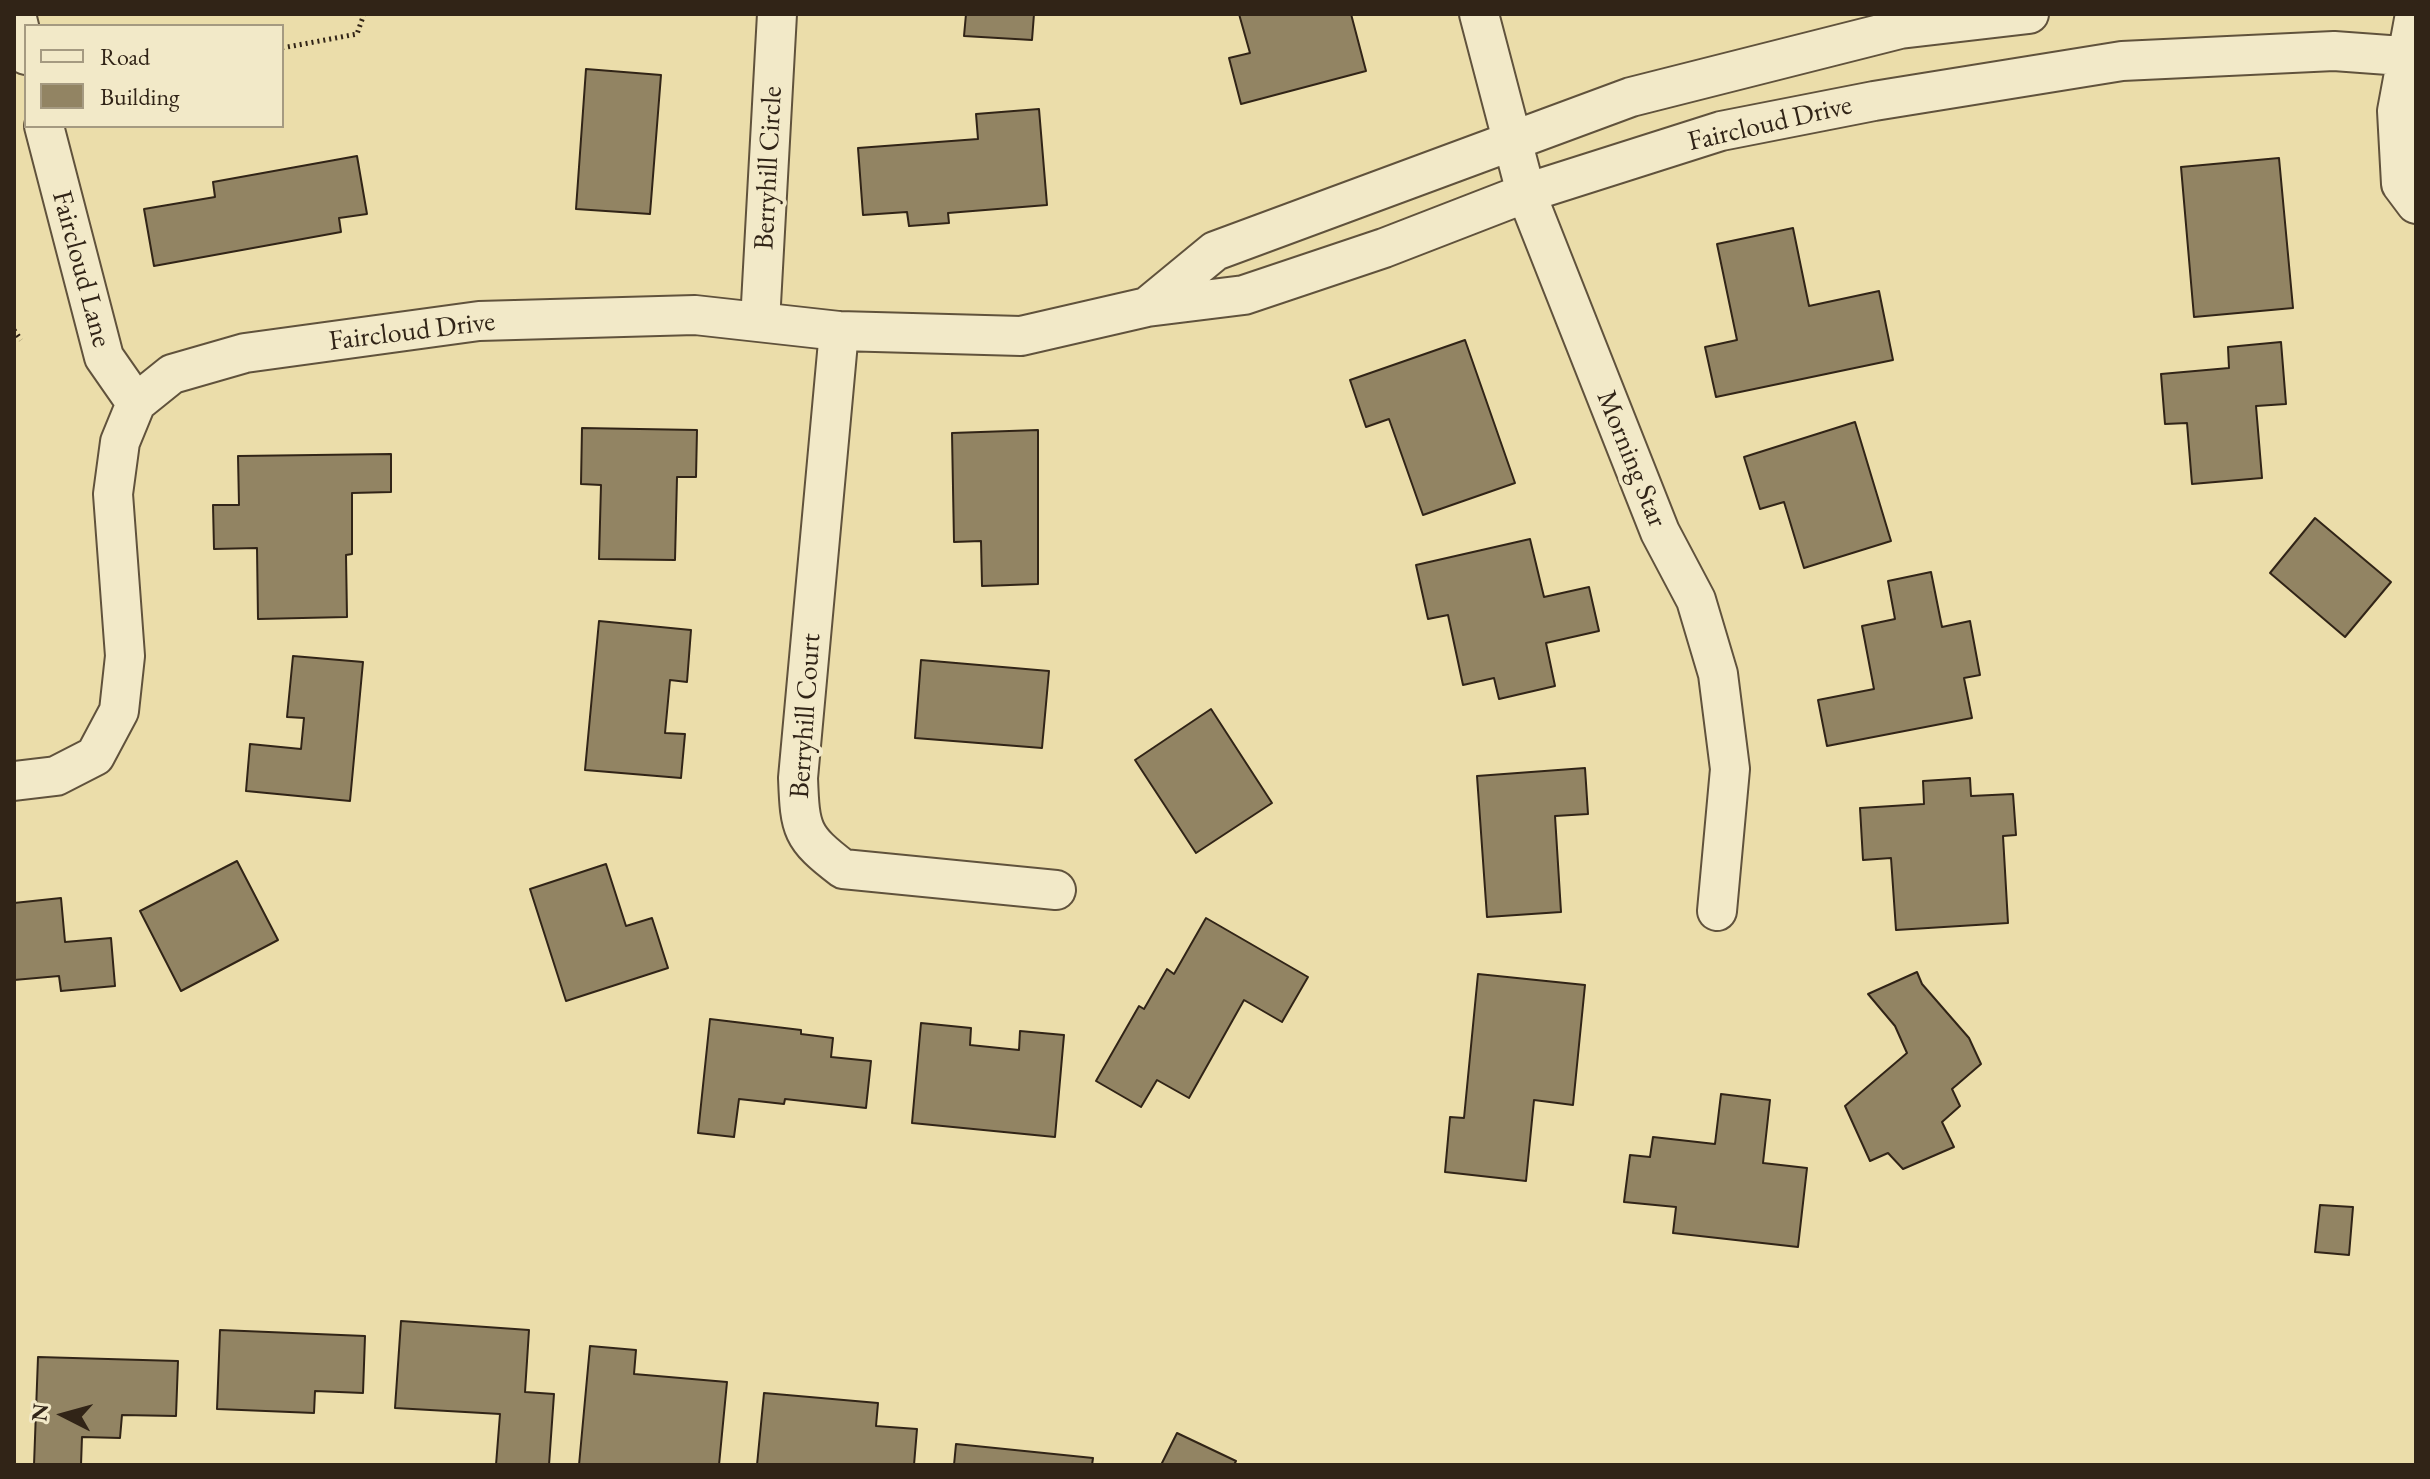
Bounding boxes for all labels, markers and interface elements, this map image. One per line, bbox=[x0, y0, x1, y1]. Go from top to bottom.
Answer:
legend bbox=[24, 24, 284, 128]
text: Road bbox=[100, 41, 150, 72]
text: Building bbox=[100, 81, 180, 112]
street label: Berryhill Circle bbox=[748, 85, 790, 251]
street label: Faircloud Drive bbox=[1685, 89, 1855, 159]
street label: Faircloud Lane bbox=[44, 187, 118, 351]
street label: Faircloud Drive bbox=[327, 305, 497, 359]
street label: Morning Star bbox=[1588, 386, 1674, 532]
street label: Berryhill Court bbox=[783, 632, 829, 800]
north arrow bbox=[24, 1375, 104, 1455]
text: N bbox=[24, 1402, 55, 1423]

